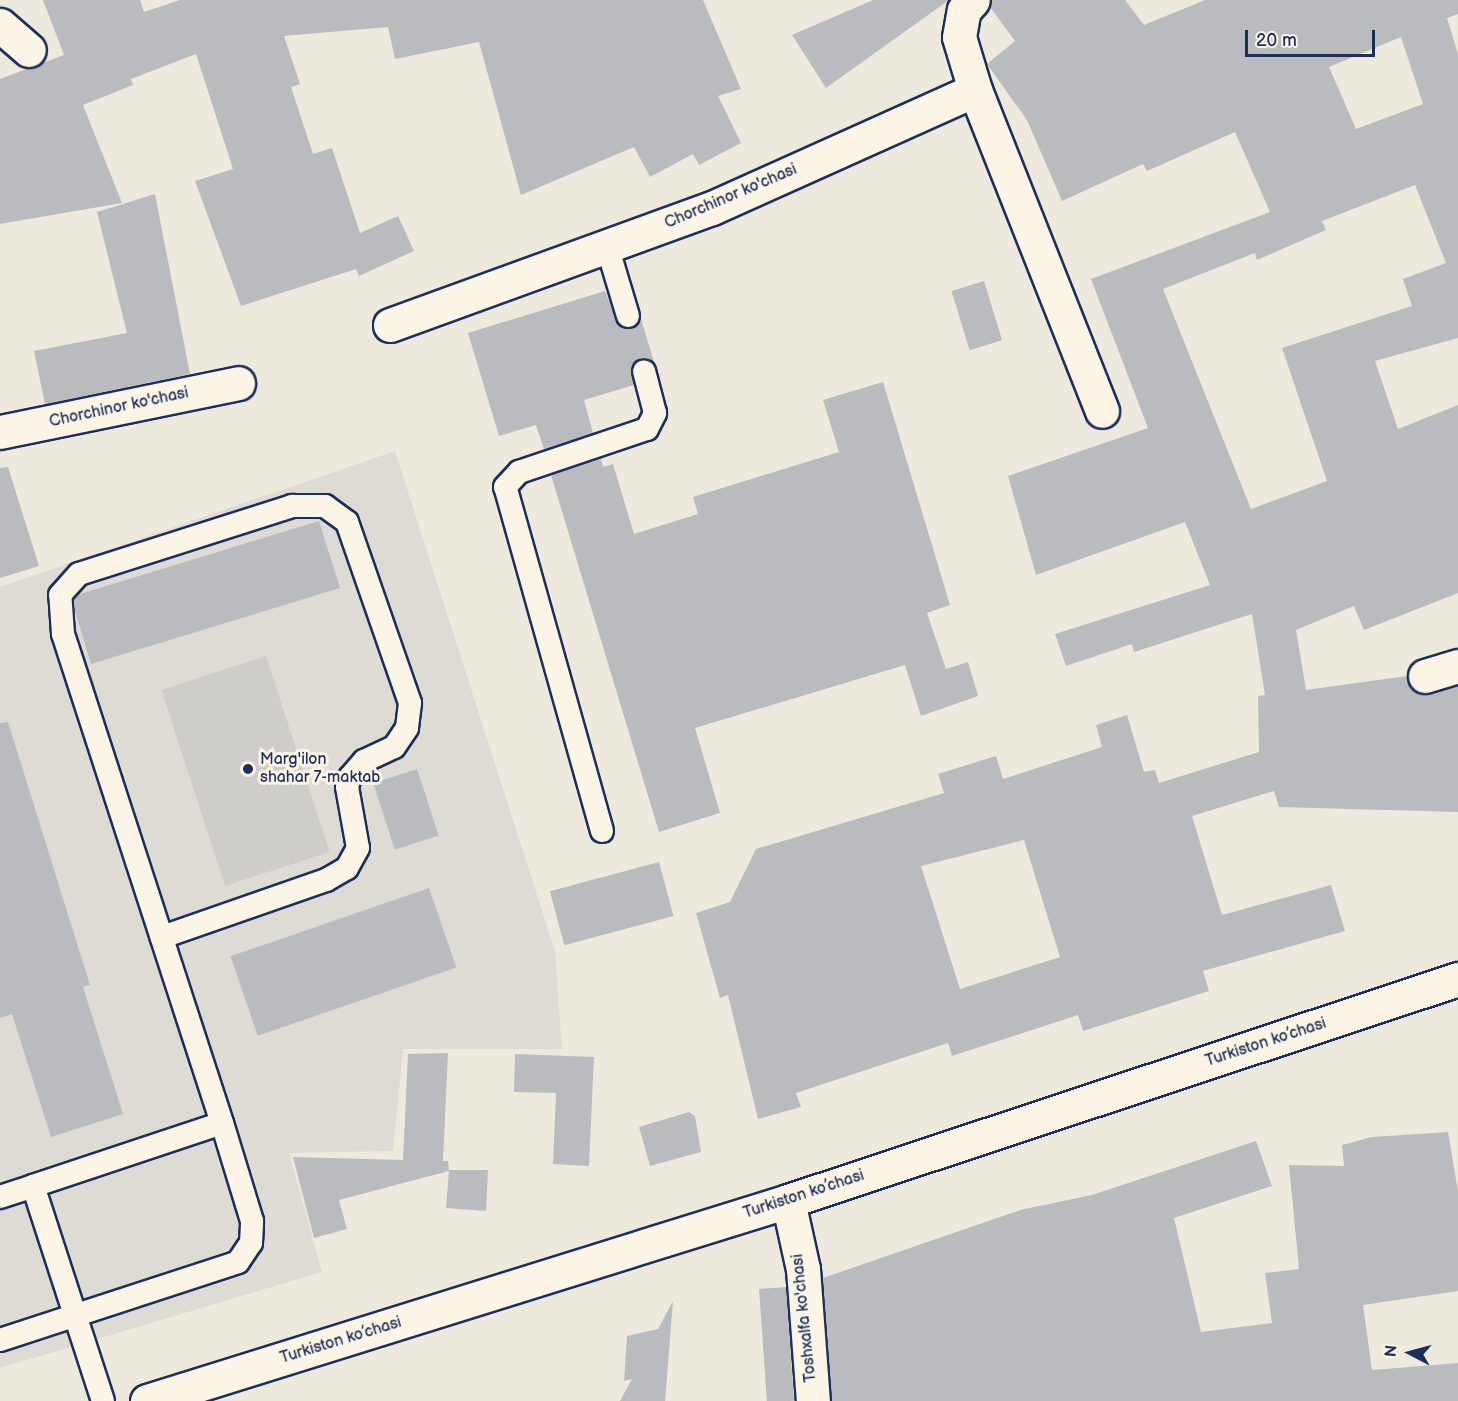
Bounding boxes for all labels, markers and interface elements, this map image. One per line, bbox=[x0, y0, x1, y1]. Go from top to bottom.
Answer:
scale bar bbox=[1248, 18, 1378, 56]
text: 20 m bbox=[1256, 30, 1297, 51]
street label: Chorchinor ko'chasi bbox=[662, 160, 800, 234]
street label: Chorchinor ko'chasi bbox=[48, 384, 190, 432]
place label: Marg'ilon shahar 7-maktab bbox=[260, 750, 381, 788]
marker: Marg'ilon shahar 7-maktab bbox=[241, 762, 255, 776]
street label: Turkiston ko’chasi bbox=[1203, 1014, 1329, 1072]
street label: Turkiston ko’chasi bbox=[741, 1166, 867, 1224]
street label: Toshxalfa ko'chasi bbox=[789, 1253, 821, 1383]
street label: Turkiston ko’chasi bbox=[278, 1313, 404, 1369]
north arrow bbox=[1380, 1323, 1440, 1383]
text: N bbox=[1382, 1344, 1402, 1358]

